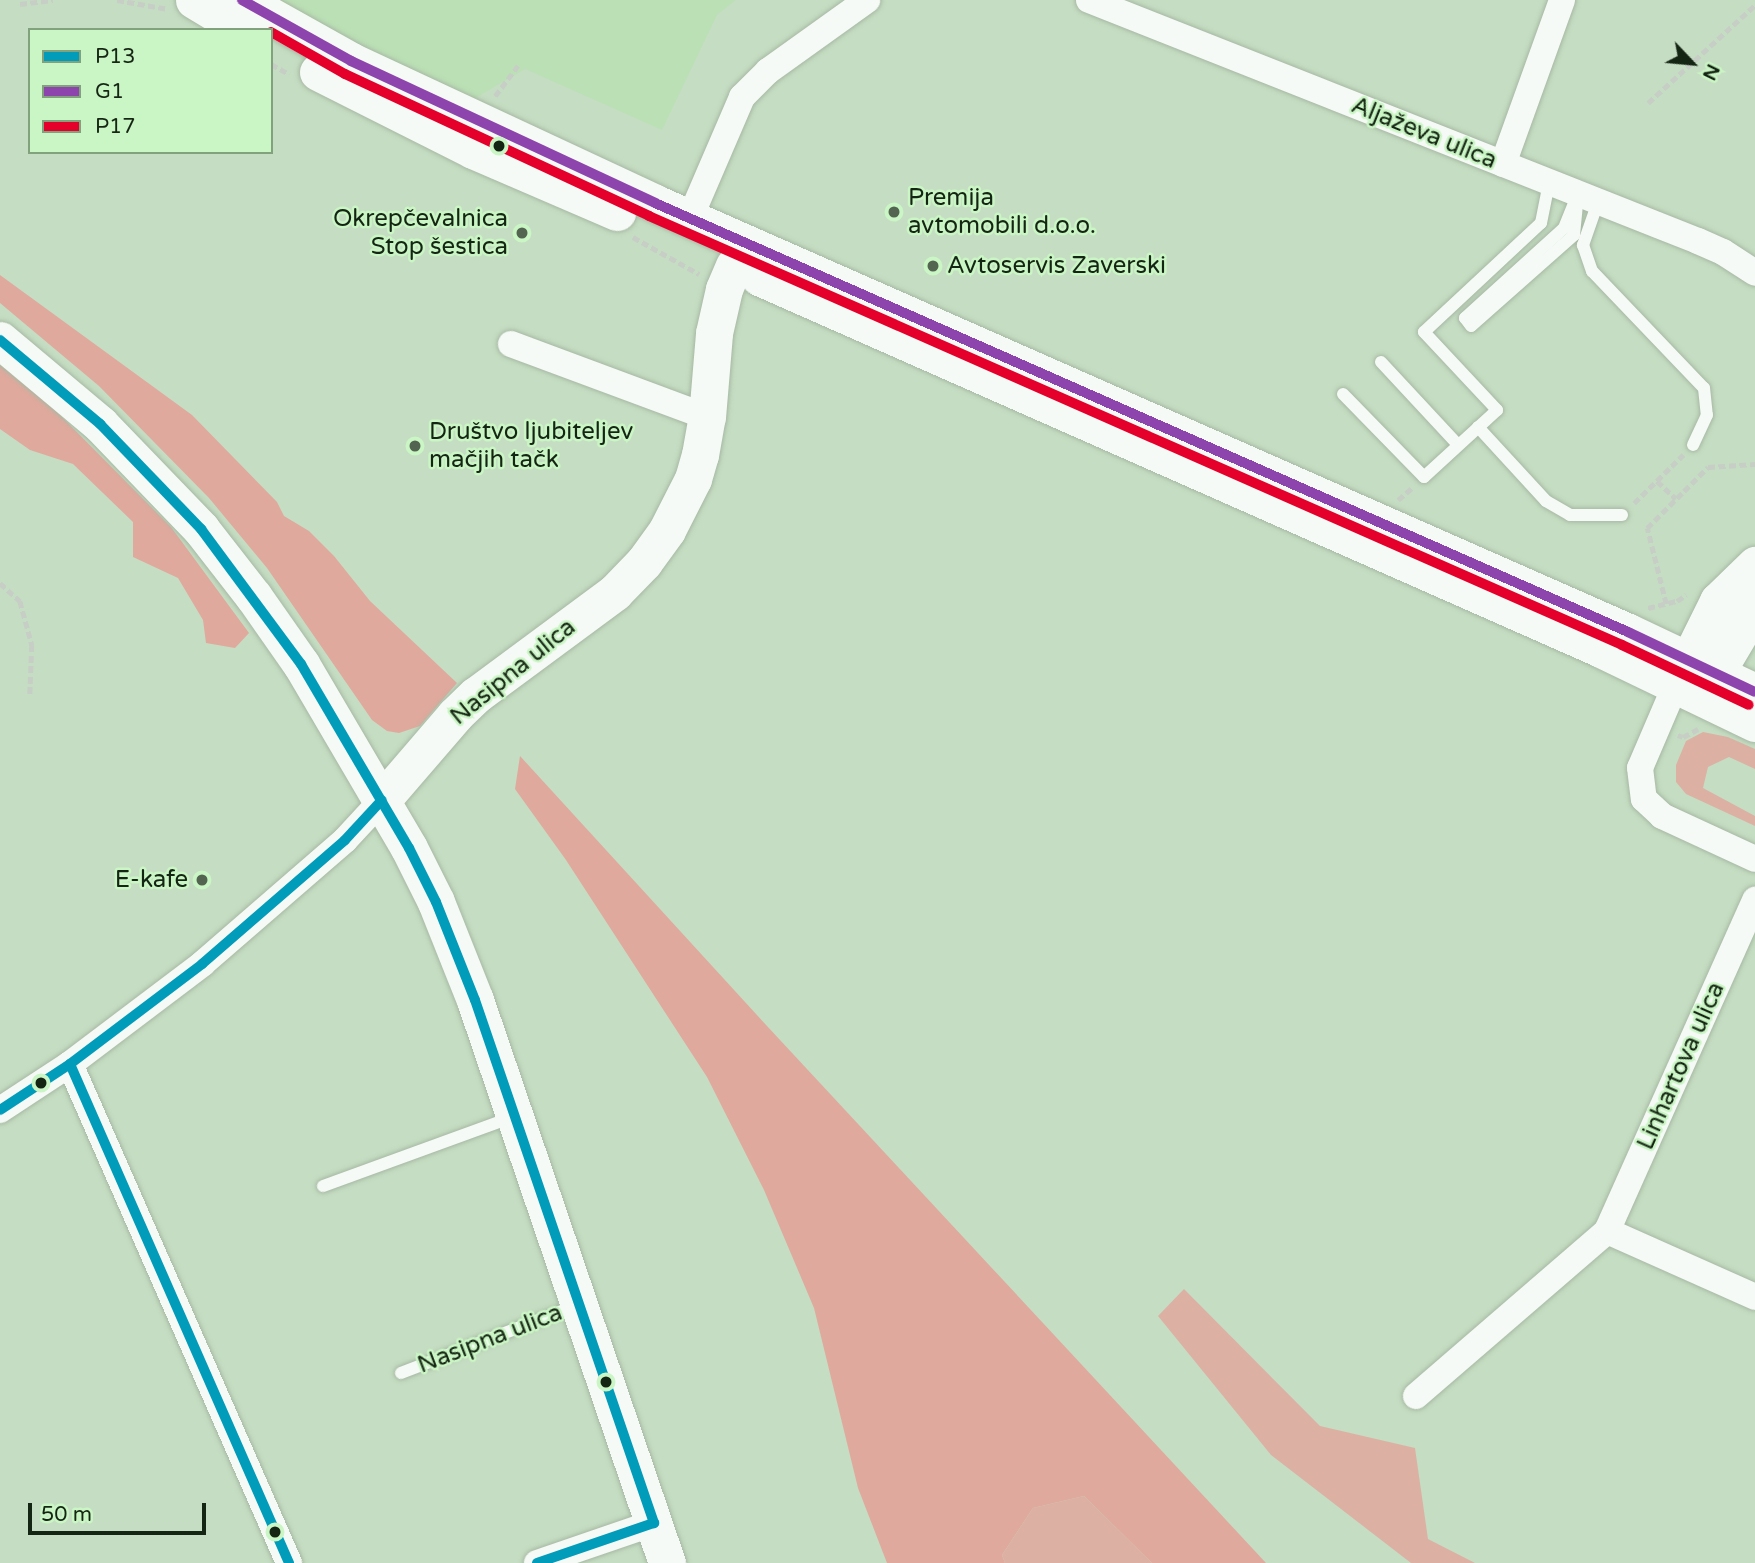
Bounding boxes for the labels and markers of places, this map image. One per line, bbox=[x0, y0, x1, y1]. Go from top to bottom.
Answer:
unlabelled marker bbox=[492, 139, 506, 153]
place label: Premija avtomobili d.o.o. bbox=[908, 184, 1096, 240]
marker: Premija avtomobili d.o.o. bbox=[886, 204, 902, 220]
place label: Okrepčevalnica Stop šestica bbox=[333, 205, 508, 261]
marker: Okrepčevalnica Stop šestica bbox=[514, 225, 530, 241]
place label: Avtoservis Zaverski bbox=[947, 252, 1166, 280]
marker: Avtoservis Zaverski bbox=[925, 258, 941, 274]
place label: Društvo ljubiteljev mačjih tačk bbox=[429, 418, 633, 474]
marker: Društvo ljubiteljev mačjih tačk bbox=[407, 438, 423, 454]
place label: E-kafe bbox=[115, 866, 188, 894]
marker: E-kafe bbox=[194, 872, 210, 888]
unlabelled marker bbox=[34, 1076, 48, 1090]
unlabelled marker bbox=[599, 1375, 613, 1389]
unlabelled marker bbox=[268, 1525, 282, 1539]

